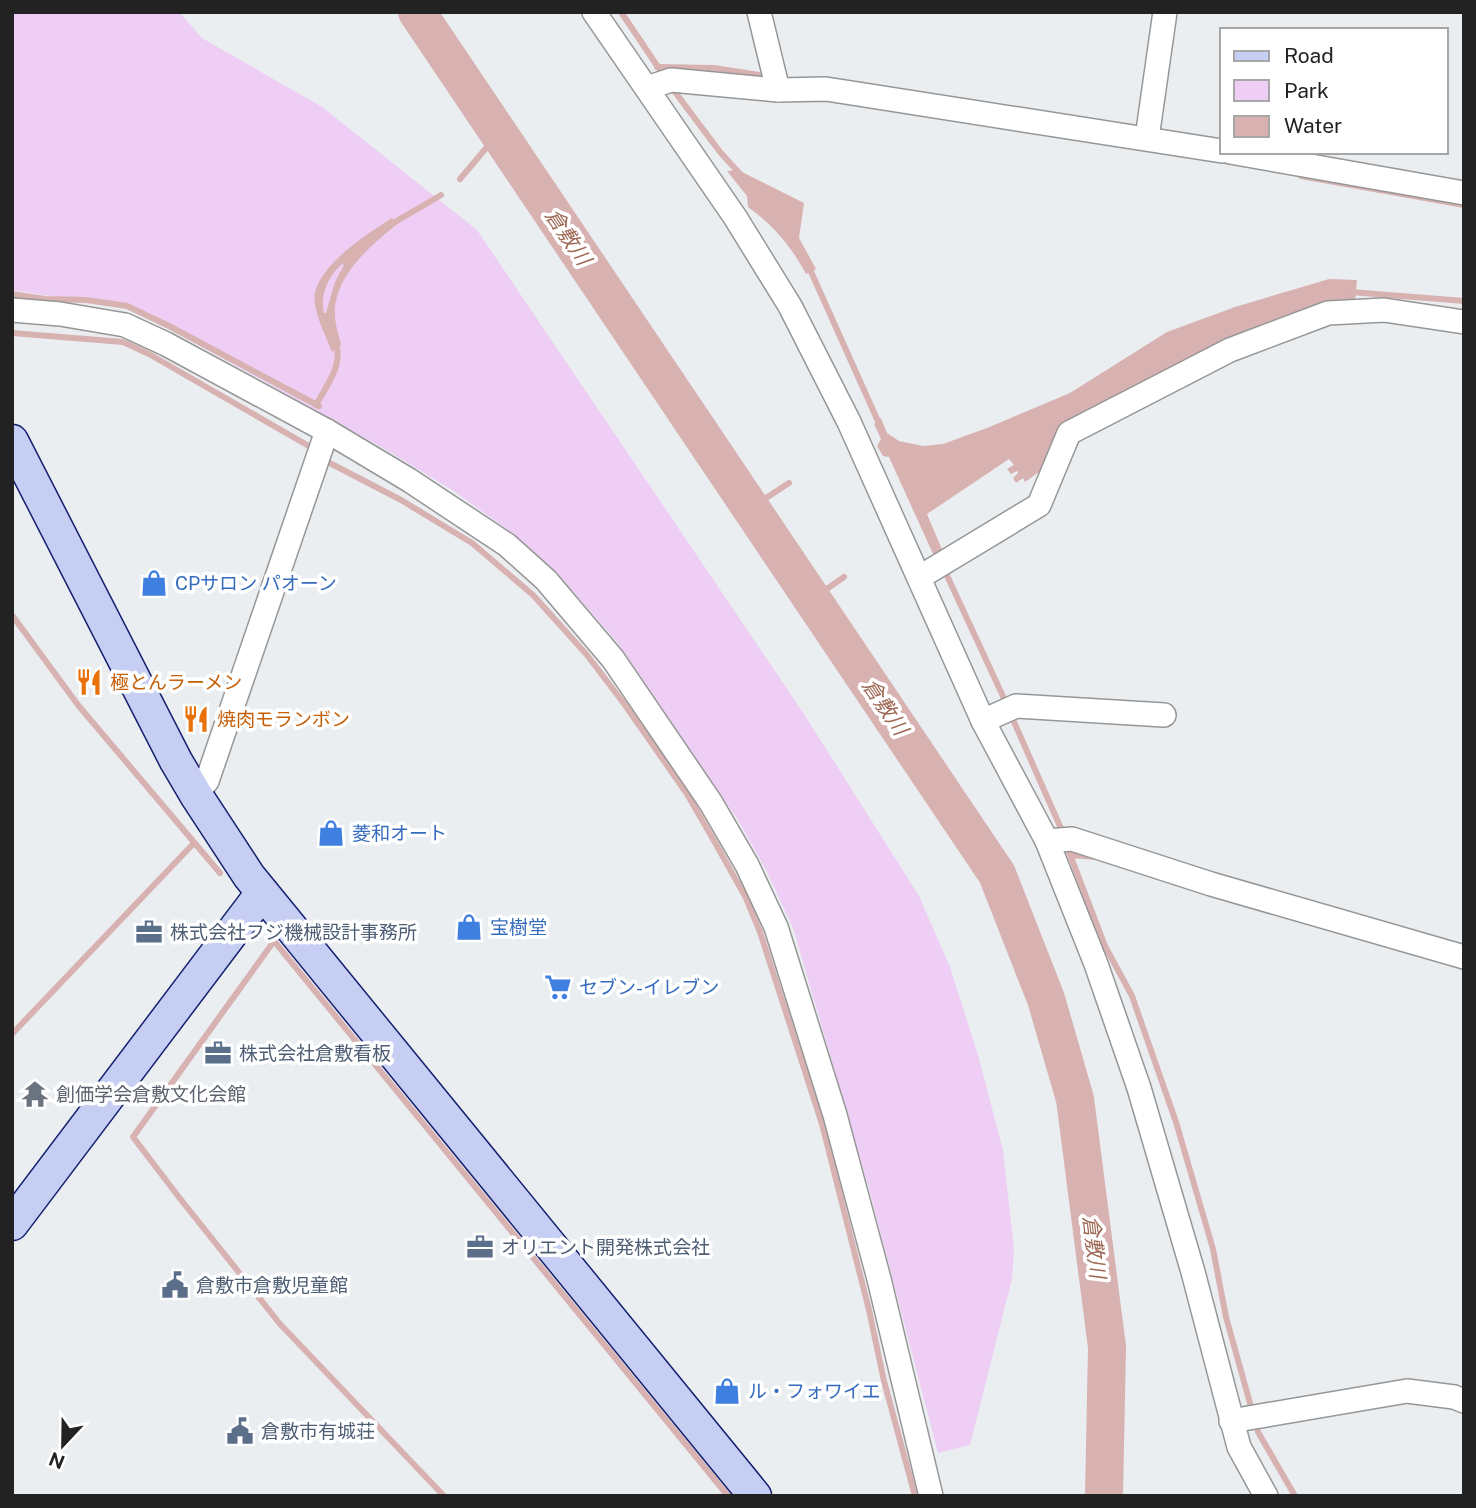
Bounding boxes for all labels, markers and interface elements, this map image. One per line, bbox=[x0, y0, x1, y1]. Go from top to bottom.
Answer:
legend bbox=[1220, 28, 1448, 154]
text: Road bbox=[1284, 43, 1334, 68]
text: Park bbox=[1284, 78, 1329, 103]
text: Water bbox=[1284, 113, 1342, 138]
water label: 倉敷川 bbox=[540, 204, 598, 271]
shop icon: CPサロン パオーン bbox=[139, 568, 169, 598]
place label: CPサロン パオーン bbox=[175, 572, 337, 594]
restaurant icon: 極とんラーメン bbox=[74, 667, 104, 697]
place label: 極とんラーメン bbox=[110, 671, 242, 693]
water label: 倉敷川 bbox=[857, 674, 915, 741]
restaurant icon: 焼肉モランボン bbox=[181, 704, 211, 734]
place label: 焼肉モランボン bbox=[217, 708, 350, 730]
shop icon: 菱和オート bbox=[316, 818, 346, 848]
place label: 菱和オート bbox=[352, 822, 447, 844]
shop icon: 宝樹堂 bbox=[454, 912, 484, 942]
place label: 宝樹堂 bbox=[490, 916, 547, 938]
office icon: 株式会社フジ機械設計事務所 bbox=[134, 917, 164, 947]
place label: 株式会社フジ機械設計事務所 bbox=[170, 921, 417, 943]
supermarket icon: セブン-イレブン bbox=[543, 972, 573, 1002]
place label: セブン-イレブン bbox=[579, 976, 719, 998]
office icon: 株式会社倉敷看板 bbox=[203, 1038, 233, 1068]
place label: 株式会社倉敷看板 bbox=[239, 1042, 391, 1064]
temple icon: 創価学会倉敷文化会館 bbox=[20, 1079, 50, 1109]
place label: 創価学会倉敷文化会館 bbox=[56, 1083, 246, 1105]
water label: 倉敷川 bbox=[1078, 1214, 1111, 1282]
office icon: オリエント開発株式会社 bbox=[465, 1232, 495, 1262]
place label: オリエント開発株式会社 bbox=[501, 1236, 710, 1258]
public building icon: 倉敷市倉敷児童館 bbox=[160, 1270, 190, 1300]
place label: 倉敷市倉敷児童館 bbox=[196, 1274, 348, 1296]
shop icon: ル・フォワイエ bbox=[712, 1376, 742, 1406]
place label: ル・フォワイエ bbox=[748, 1380, 881, 1402]
north arrow bbox=[28, 1410, 98, 1480]
public building icon: 倉敷市有城荘 bbox=[225, 1416, 255, 1446]
place label: 倉敷市有城荘 bbox=[261, 1420, 375, 1442]
text: N bbox=[46, 1448, 68, 1474]

